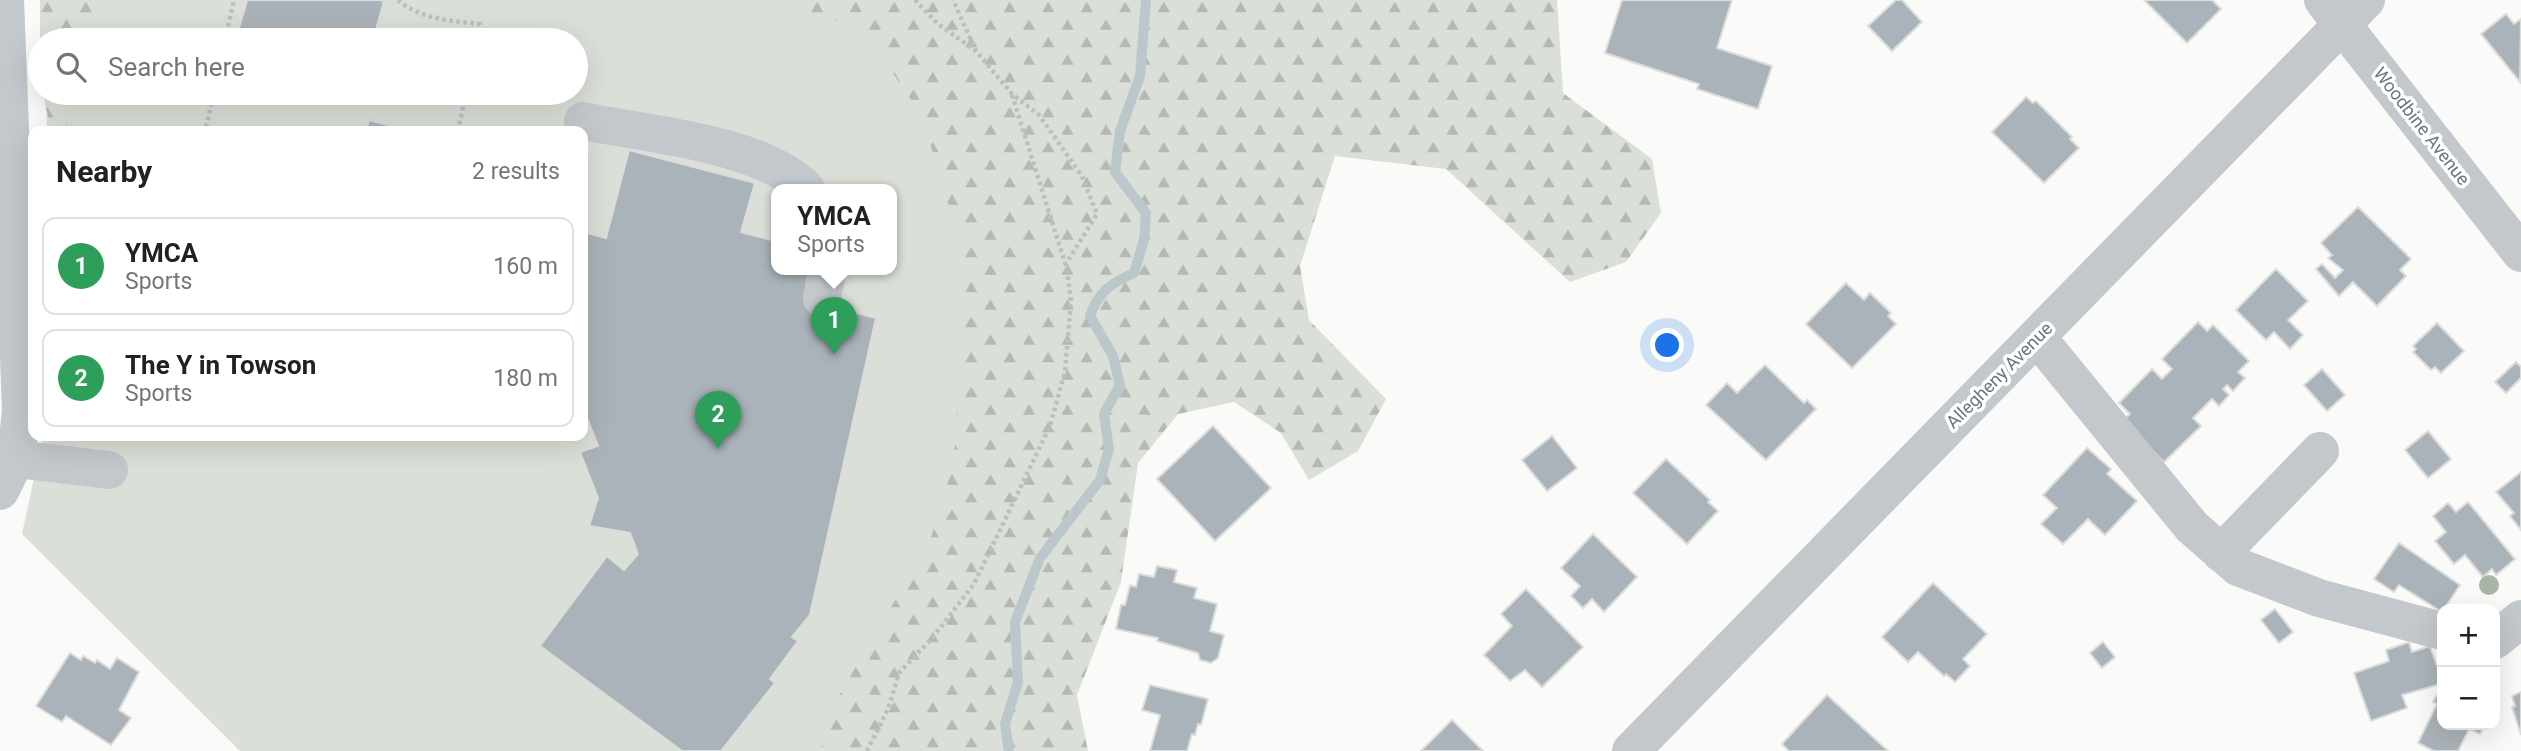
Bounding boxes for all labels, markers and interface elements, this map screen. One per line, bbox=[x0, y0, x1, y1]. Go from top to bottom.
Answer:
search box bbox=[28, 28, 588, 105]
icon: search bbox=[52, 48, 90, 86]
text: Search here bbox=[108, 52, 245, 82]
street label: Woodbine Avenue bbox=[2369, 63, 2475, 189]
text: Nearby bbox=[56, 154, 152, 189]
text: 2 results bbox=[472, 158, 560, 185]
popup bbox=[771, 184, 897, 275]
text: YMCA bbox=[797, 201, 871, 231]
text: Sports bbox=[797, 231, 865, 258]
text: YMCA bbox=[125, 238, 198, 268]
text: 1 bbox=[74, 253, 88, 280]
text: 160 m bbox=[493, 253, 558, 280]
text: Sports bbox=[125, 268, 192, 295]
pin: 1 bbox=[811, 297, 857, 355]
street label: Allegheny Avenue bbox=[1942, 318, 2056, 432]
your location bbox=[1650, 328, 1684, 362]
text: The Y in Towson bbox=[125, 350, 316, 380]
text: 2 bbox=[74, 365, 88, 392]
text: 180 m bbox=[493, 365, 558, 392]
text: Sports bbox=[125, 380, 192, 407]
pin: 2 bbox=[695, 391, 741, 449]
map controls bbox=[2437, 604, 2500, 730]
button: + bbox=[2437, 604, 2500, 667]
button: − bbox=[2437, 667, 2500, 730]

